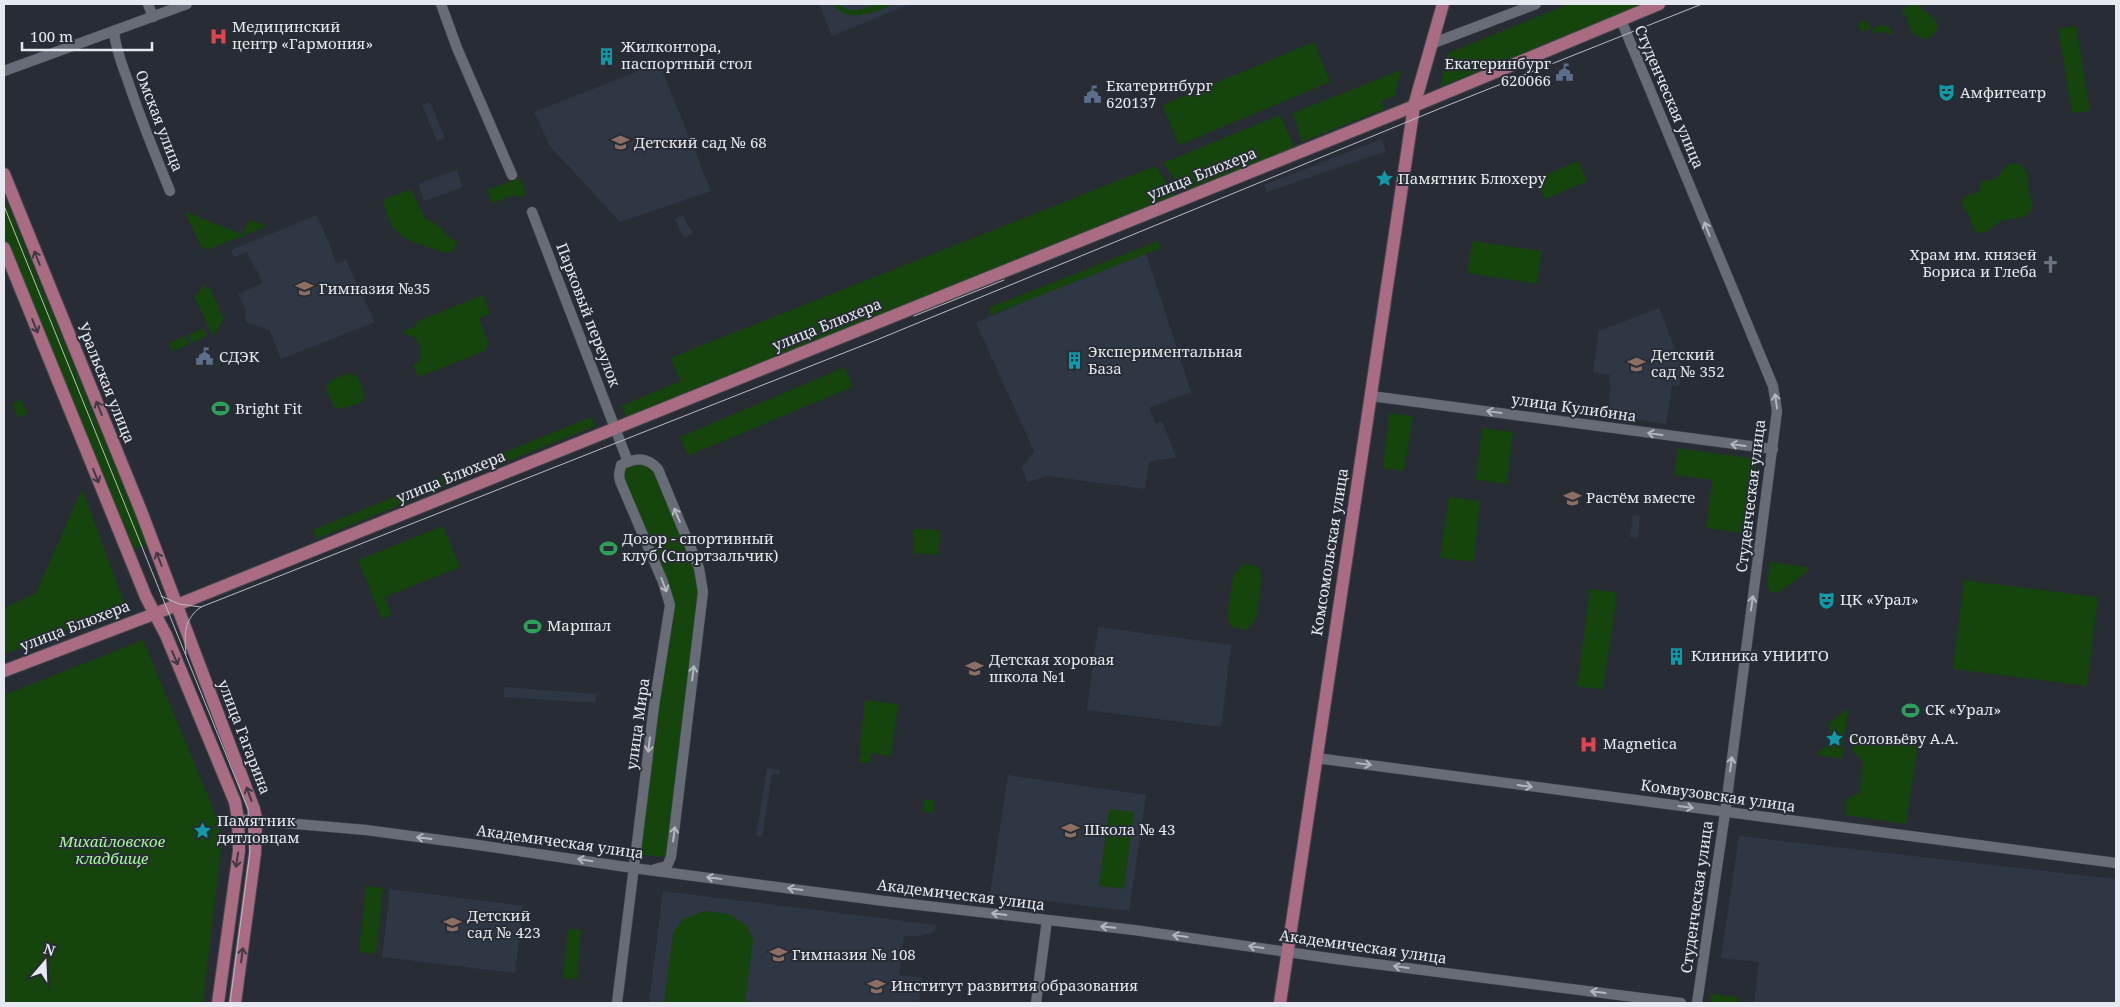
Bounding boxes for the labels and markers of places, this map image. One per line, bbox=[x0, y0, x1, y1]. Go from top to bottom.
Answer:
place label: Медицинский центр «Гармония» bbox=[232, 16, 373, 53]
hospital icon: Медицинский центр «Гармония» bbox=[208, 26, 228, 46]
place label: Жилконтора, паспортный стол bbox=[620, 36, 752, 73]
building icon: Жилконтора, паспортный стол bbox=[597, 46, 617, 66]
place label: Екатеринбург 620066 bbox=[1444, 53, 1551, 90]
public building icon: Екатеринбург 620066 bbox=[1555, 63, 1575, 83]
place label: Екатеринбург 620137 bbox=[1106, 75, 1213, 112]
place label: Амфитеатр bbox=[1960, 82, 2046, 102]
theatre icon: Амфитеатр bbox=[1936, 83, 1956, 103]
public building icon: Екатеринбург 620137 bbox=[1082, 85, 1102, 105]
place label: Детский сад № 68 bbox=[634, 132, 767, 152]
school or university icon: Детский сад № 68 bbox=[610, 133, 630, 153]
place label: Памятник Блюхеру bbox=[1398, 168, 1546, 188]
place icon: Памятник Блюхеру bbox=[1374, 169, 1394, 189]
place label: Храм им. князей Бориса и Глеба bbox=[1910, 244, 2037, 281]
church icon: Храм им. князей Бориса и Глеба bbox=[2041, 254, 2061, 274]
place label: Гимназия №35 bbox=[319, 278, 430, 298]
school or university icon: Гимназия №35 bbox=[295, 279, 315, 299]
place label: Экспериментальная База bbox=[1088, 341, 1243, 378]
place label: Детский сад № 352 bbox=[1651, 344, 1725, 381]
place label: СДЭК bbox=[219, 346, 260, 366]
public building icon: СДЭК bbox=[195, 347, 215, 367]
building icon: Экспериментальная База bbox=[1064, 351, 1084, 371]
school or university icon: Детский сад № 352 bbox=[1627, 354, 1647, 374]
place label: Bright Fit bbox=[235, 398, 302, 418]
sports icon: Bright Fit bbox=[211, 399, 231, 419]
place label: Растём вместе bbox=[1586, 487, 1695, 507]
school or university icon: Растём вместе bbox=[1562, 488, 1582, 508]
place label: Дозор - спортивный клуб (Спортзальчик) bbox=[622, 528, 778, 565]
sports icon: Дозор - спортивный клуб (Спортзальчик) bbox=[598, 538, 618, 558]
place label: ЦК «Урал» bbox=[1840, 589, 1919, 609]
theatre icon: ЦК «Урал» bbox=[1816, 590, 1836, 610]
place label: Маршал bbox=[547, 615, 611, 635]
sports icon: Маршал bbox=[523, 616, 543, 636]
place label: Клиника УНИИТО bbox=[1691, 645, 1829, 665]
building icon: Клиника УНИИТО bbox=[1667, 646, 1687, 666]
place label: Детская хоровая школа №1 bbox=[989, 649, 1114, 686]
school or university icon: Детская хоровая школа №1 bbox=[965, 659, 985, 679]
place label: СК «Урал» bbox=[1925, 699, 2001, 719]
sports icon: СК «Урал» bbox=[1901, 700, 1921, 720]
place label: Соловьёву А.А. bbox=[1849, 728, 1959, 748]
place icon: Соловьёву А.А. bbox=[1825, 729, 1845, 749]
place label: Magnetica bbox=[1603, 733, 1677, 753]
hospital icon: Magnetica bbox=[1579, 734, 1599, 754]
place label: Памятник дятловцам bbox=[217, 810, 300, 847]
place label: Школа № 43 bbox=[1084, 819, 1175, 839]
place icon: Памятник дятловцам bbox=[193, 820, 213, 840]
school or university icon: Школа № 43 bbox=[1060, 820, 1080, 840]
place label: Детский сад № 423 bbox=[467, 905, 541, 942]
school or university icon: Детский сад № 423 bbox=[443, 915, 463, 935]
place label: Гимназия № 108 bbox=[792, 944, 916, 964]
school or university icon: Гимназия № 108 bbox=[768, 945, 788, 965]
place label: Институт развития образования bbox=[891, 975, 1138, 995]
school or university icon: Институт развития образования bbox=[867, 976, 887, 996]

